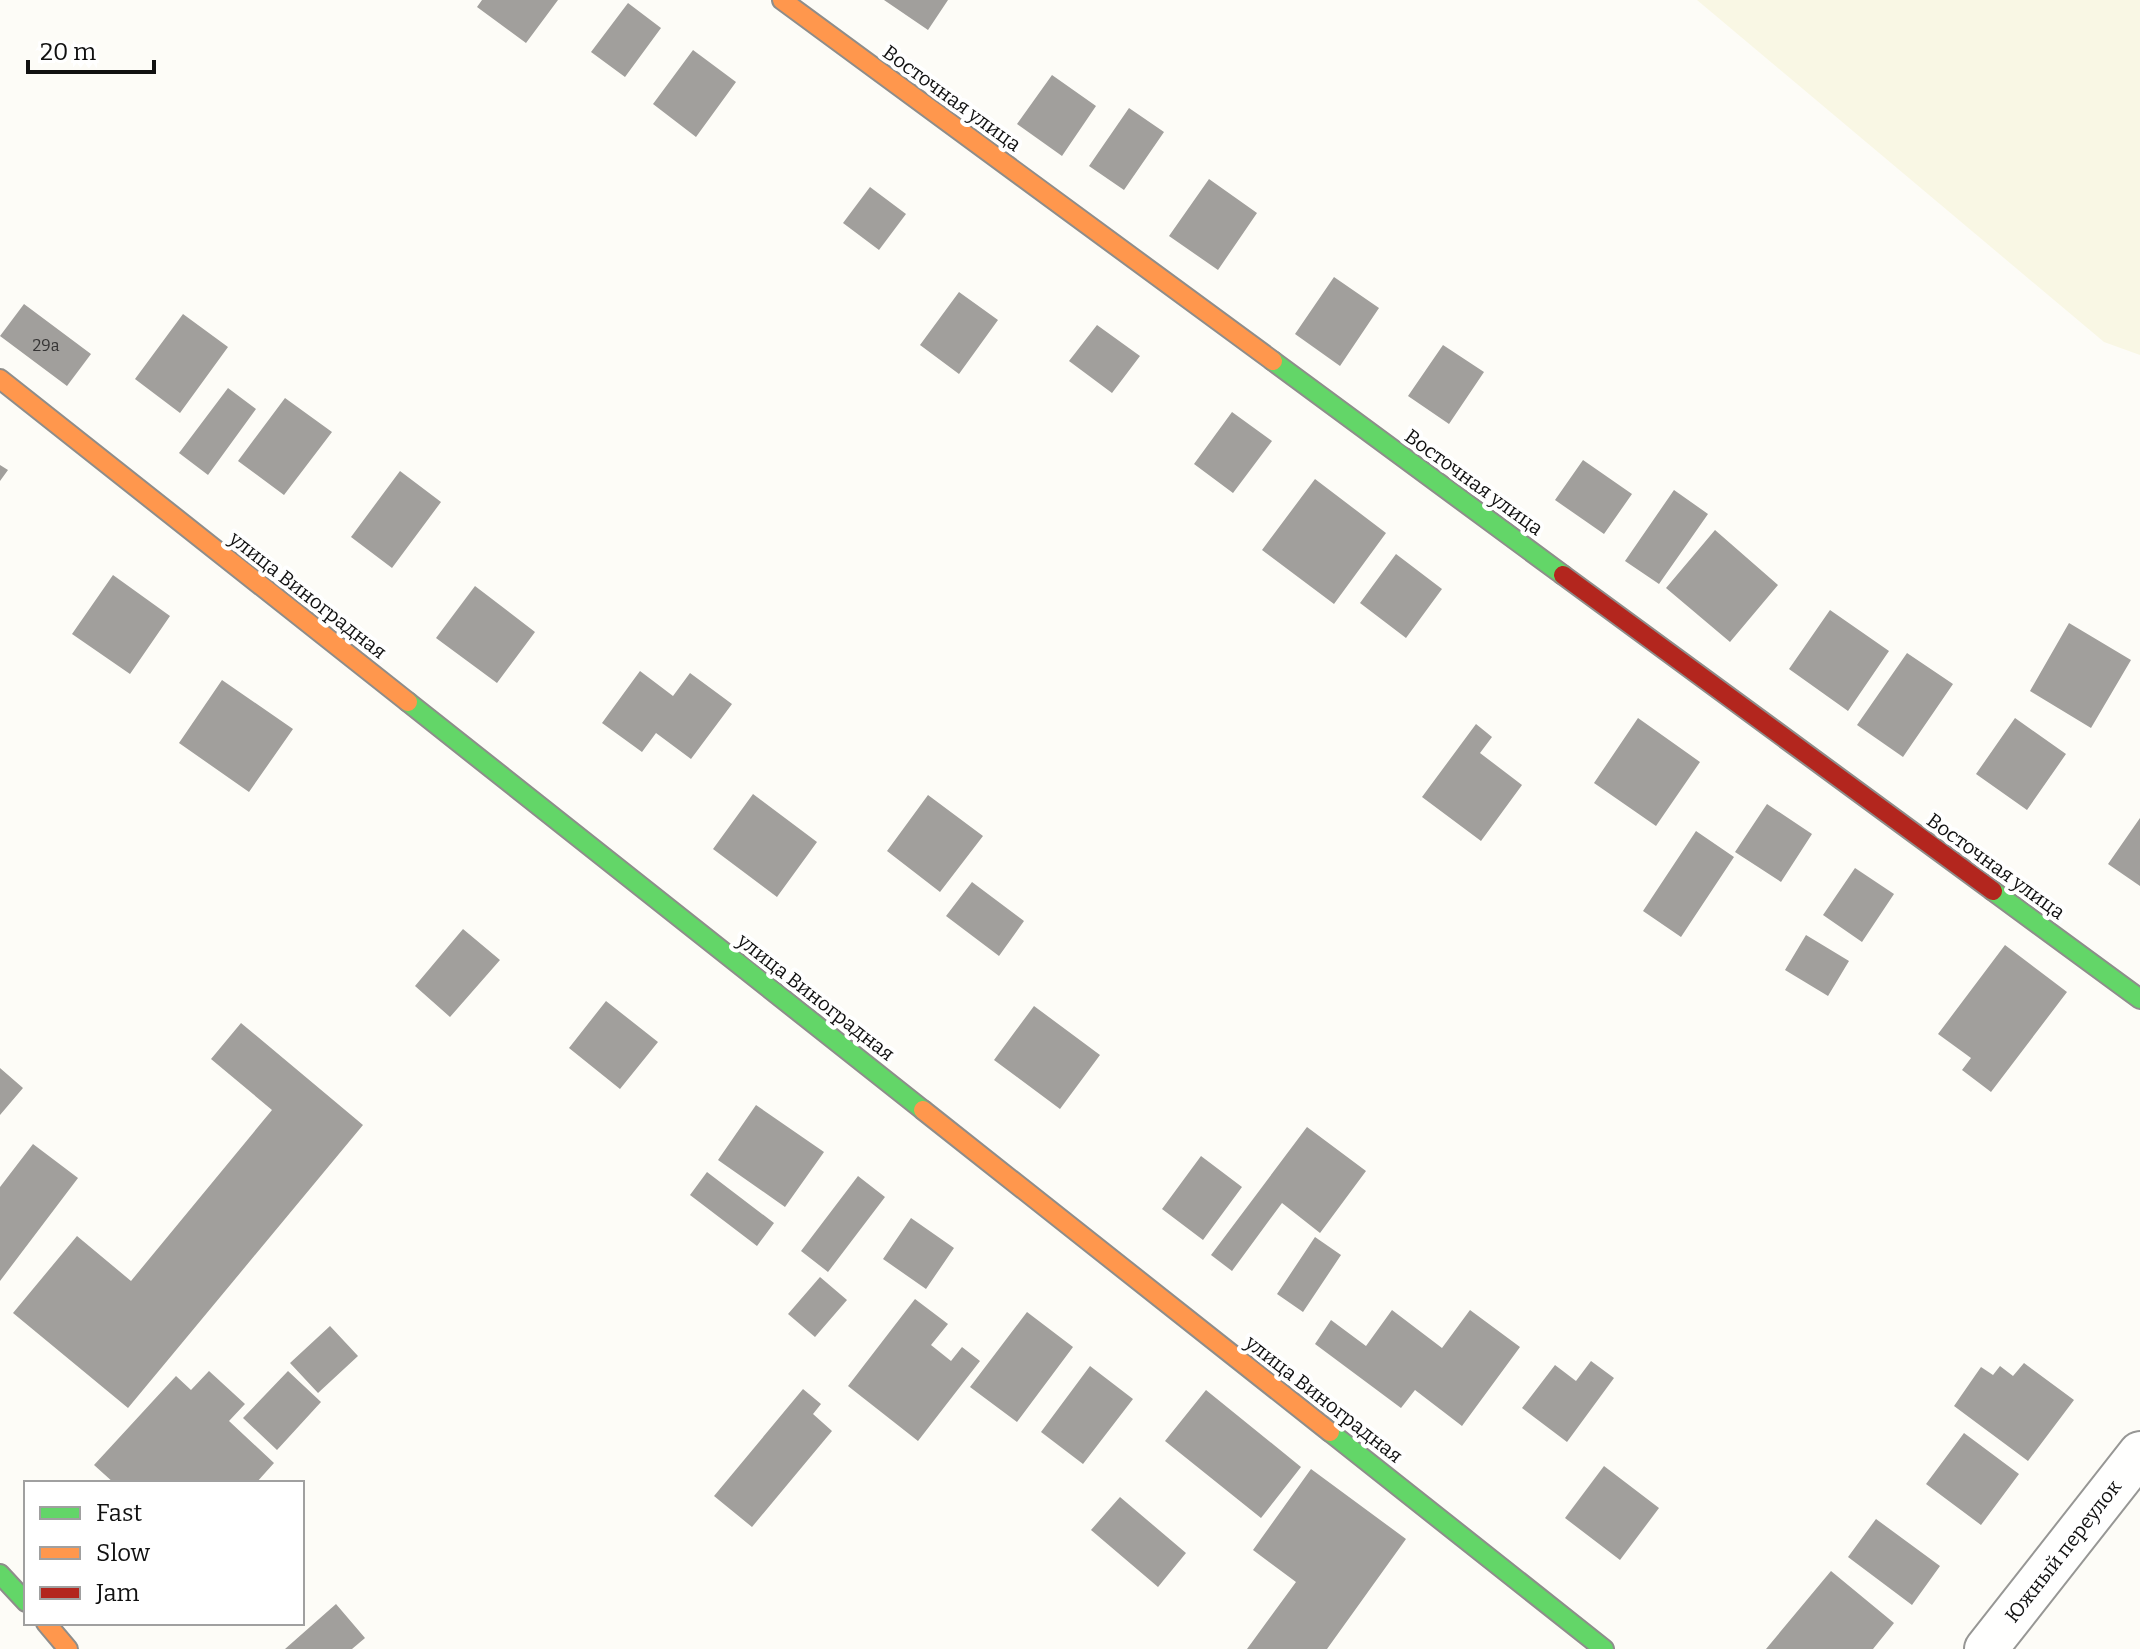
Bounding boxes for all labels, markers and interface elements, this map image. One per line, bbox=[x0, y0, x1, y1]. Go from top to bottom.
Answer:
scale bar bbox=[28, 24, 154, 74]
text: 20 m bbox=[40, 38, 96, 66]
street label: Восточная улица bbox=[878, 40, 1026, 156]
house number: 29а bbox=[33, 336, 60, 355]
street label: Восточная улица bbox=[1400, 424, 1548, 540]
street label: улица Виноградная bbox=[224, 526, 391, 664]
street label: Восточная улица bbox=[1922, 808, 2070, 924]
street label: улица Виноградная bbox=[732, 928, 899, 1066]
street label: улица Виноградная bbox=[1240, 1330, 1407, 1468]
street label: Южный переулок bbox=[2000, 1475, 2126, 1627]
legend bbox=[24, 1481, 304, 1625]
text: Fast bbox=[96, 1499, 142, 1527]
text: Slow bbox=[96, 1539, 151, 1567]
text: Jam bbox=[95, 1579, 140, 1607]

